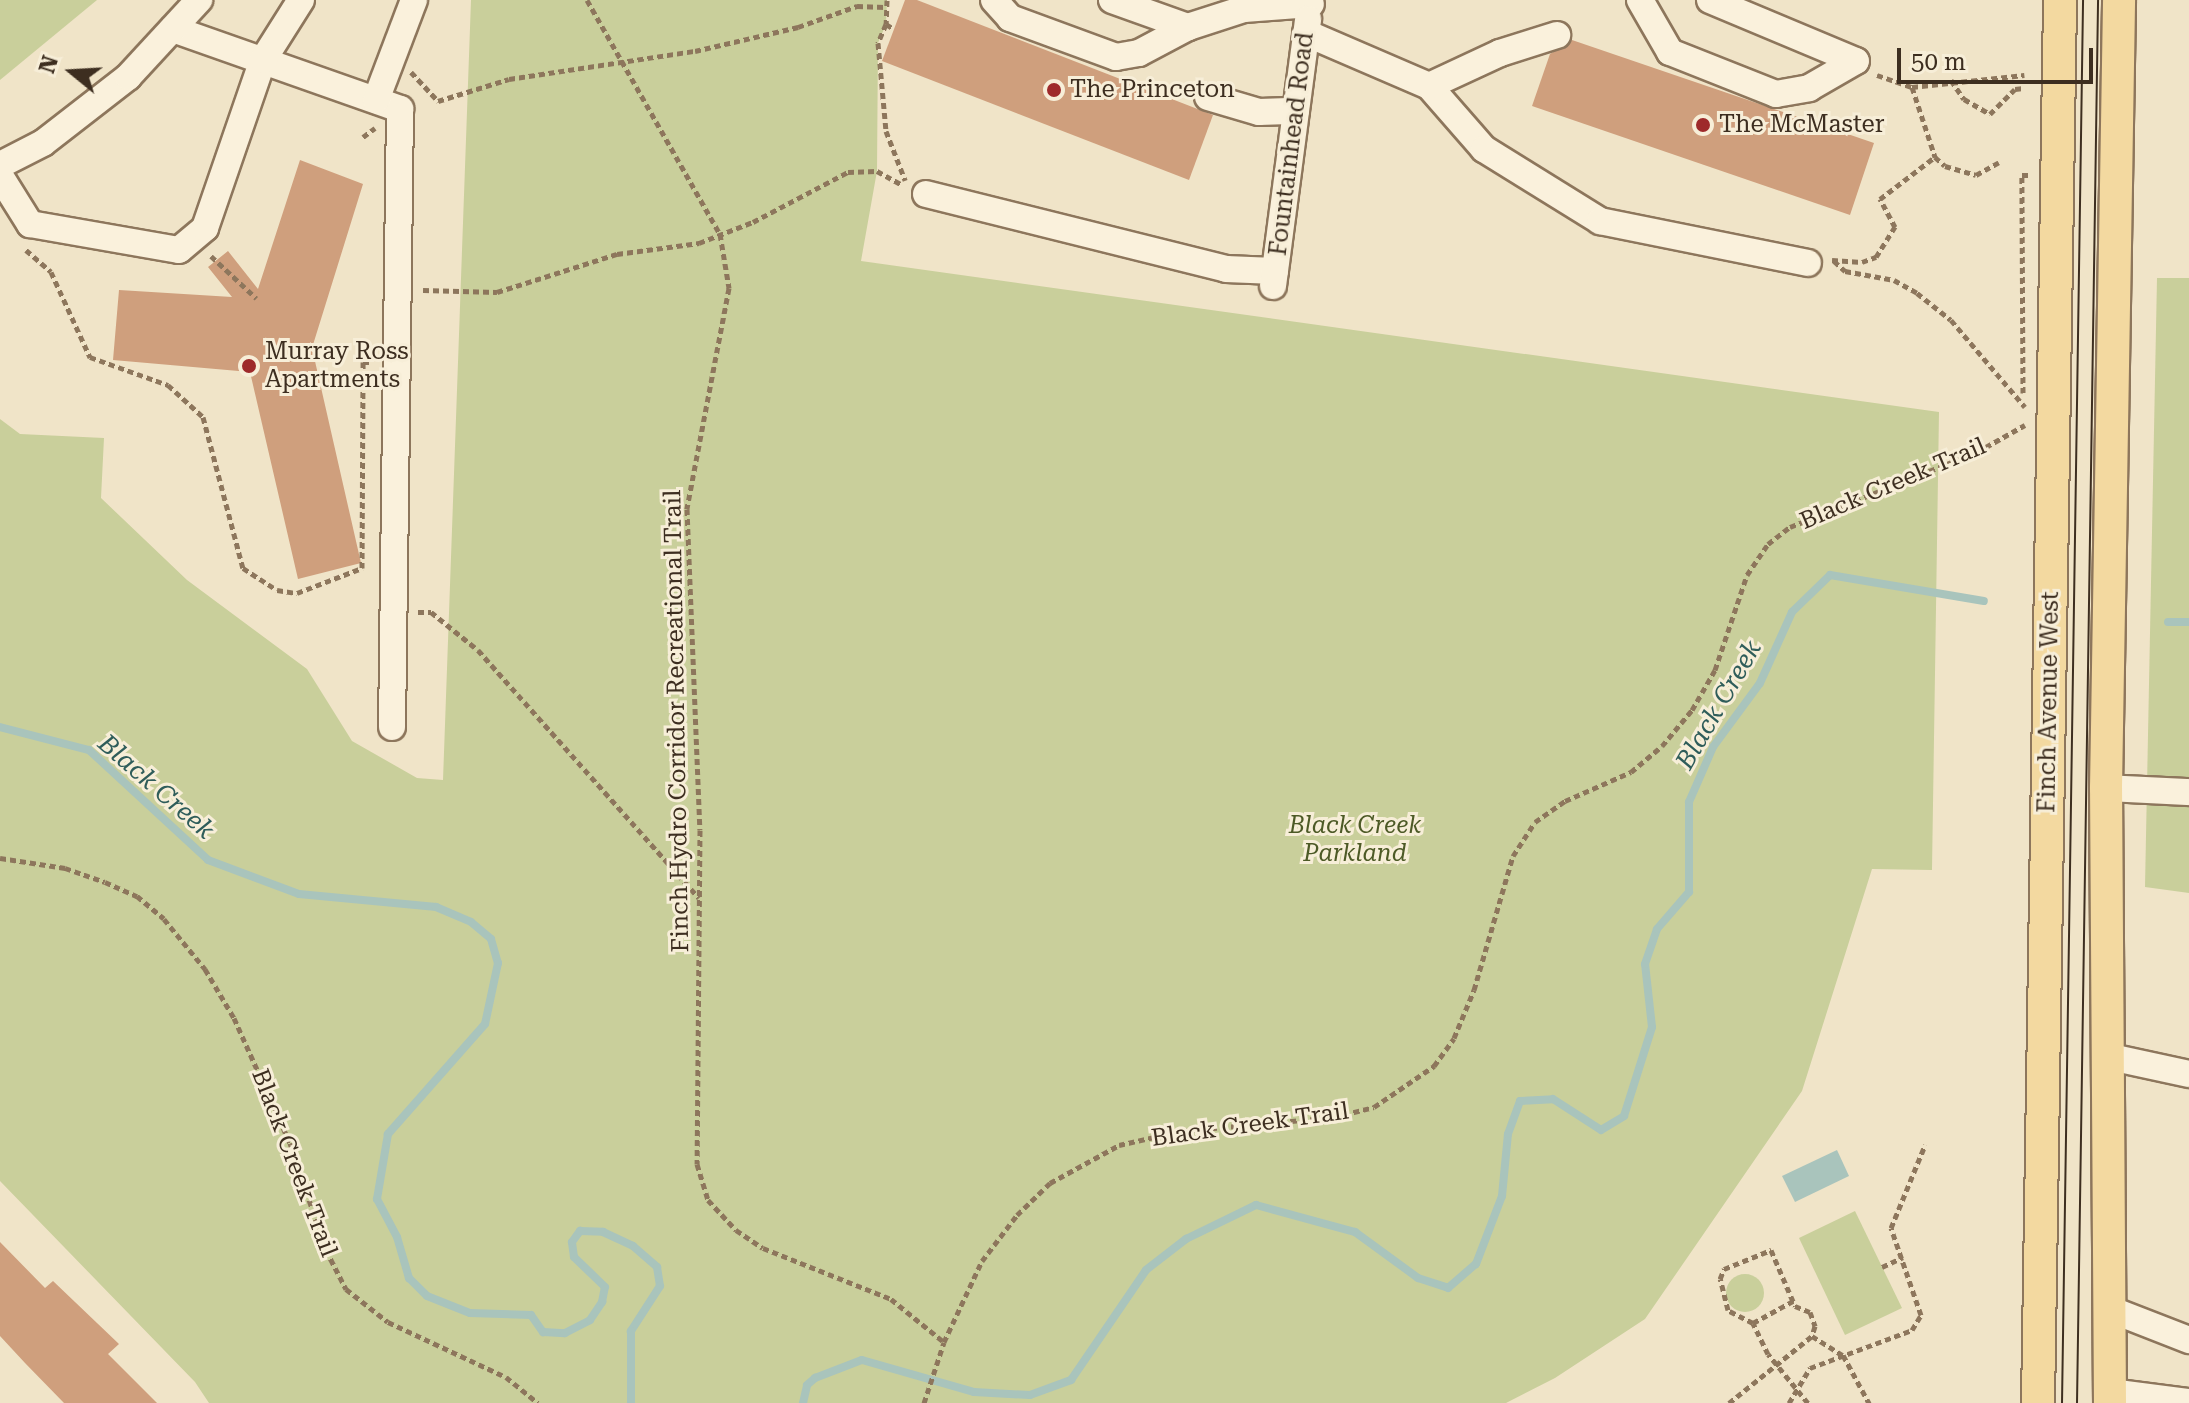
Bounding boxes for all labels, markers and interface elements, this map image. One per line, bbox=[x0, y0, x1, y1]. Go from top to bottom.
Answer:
street label: Fountainhead Road bbox=[1264, 31, 1320, 257]
north arrow bbox=[32, 32, 112, 112]
scale bar bbox=[1901, 32, 2097, 82]
text: 50 m bbox=[1911, 48, 1966, 76]
text: N bbox=[34, 53, 63, 76]
place label: The Princeton bbox=[1070, 76, 1235, 104]
marker: The Princeton bbox=[1045, 81, 1063, 99]
place label: The McMaster bbox=[1719, 111, 1885, 139]
marker: The McMaster bbox=[1694, 116, 1712, 134]
place label: Murray Ross Apartments bbox=[265, 338, 409, 394]
marker: Murray Ross Apartments bbox=[240, 357, 258, 375]
street label: Black Creek Trail bbox=[1796, 432, 1990, 536]
street label: Finch Hydro Corridor Recreational Trail bbox=[659, 489, 695, 953]
street label: Finch Avenue West bbox=[2033, 591, 2065, 813]
water label: Black Creek bbox=[1670, 635, 1768, 775]
water label: Black Creek bbox=[92, 728, 220, 846]
park label: Black Creek Parkland bbox=[1289, 812, 1421, 868]
street label: Black Creek Trail bbox=[245, 1065, 343, 1261]
street label: Black Creek Trail bbox=[1149, 1097, 1351, 1153]

